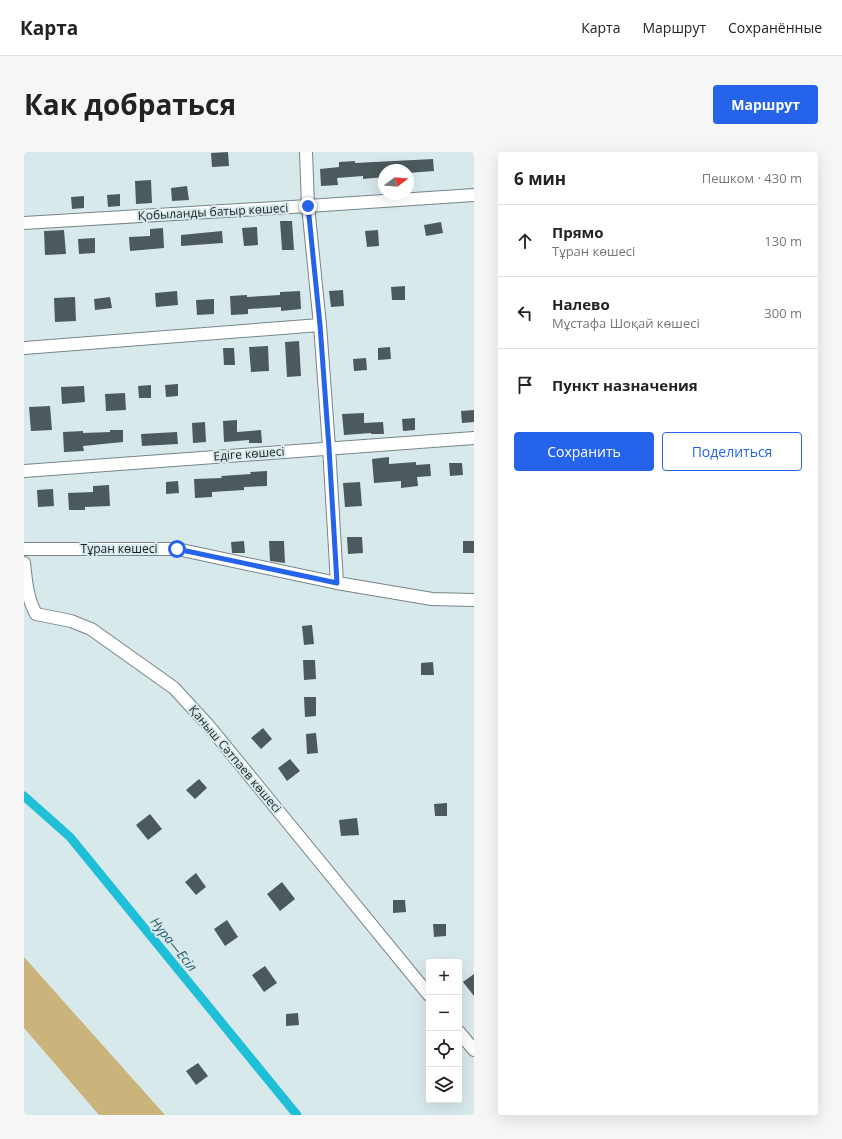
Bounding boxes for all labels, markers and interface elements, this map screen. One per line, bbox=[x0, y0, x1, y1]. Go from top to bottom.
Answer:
text: Карта bbox=[20, 15, 78, 41]
text: Карта bbox=[581, 18, 620, 37]
text: Маршрут bbox=[642, 18, 706, 37]
text: Сохранённые bbox=[728, 18, 822, 37]
text: Как добраться bbox=[24, 85, 236, 123]
button: Маршрут bbox=[713, 85, 818, 124]
north arrow bbox=[378, 164, 414, 200]
text: 6 мин bbox=[514, 167, 566, 190]
text: Пешком · 430 m bbox=[702, 169, 802, 187]
route end bbox=[299, 197, 317, 215]
street label: Қобыланды батыр көшесі bbox=[137, 199, 289, 224]
text: Прямо bbox=[552, 222, 604, 242]
icon: ahead bbox=[514, 230, 536, 252]
text: 130 m bbox=[764, 232, 802, 250]
text: Тұран көшесі bbox=[552, 242, 635, 260]
text: Налево bbox=[552, 294, 610, 314]
icon: left bbox=[514, 302, 536, 324]
text: 300 m bbox=[764, 304, 802, 322]
text: Мұстафа Шоқай көшесі bbox=[552, 314, 700, 332]
icon: arrive bbox=[514, 374, 536, 396]
text: Пункт назначения bbox=[552, 375, 698, 395]
button: Сохранить bbox=[514, 432, 654, 471]
button: Поделиться bbox=[662, 432, 802, 471]
street label: Едіге көшесі bbox=[213, 443, 285, 464]
street label: Тұран көшесі bbox=[81, 540, 157, 557]
route start bbox=[168, 540, 186, 558]
street label: Қаныш Сәтпаев көшесі bbox=[185, 701, 285, 816]
water label: Нура—Есіл bbox=[147, 913, 201, 975]
map controls bbox=[426, 959, 462, 1103]
button: + bbox=[426, 959, 462, 995]
button: − bbox=[426, 995, 462, 1031]
button: locate bbox=[426, 1031, 462, 1067]
button: layers bbox=[426, 1067, 462, 1103]

